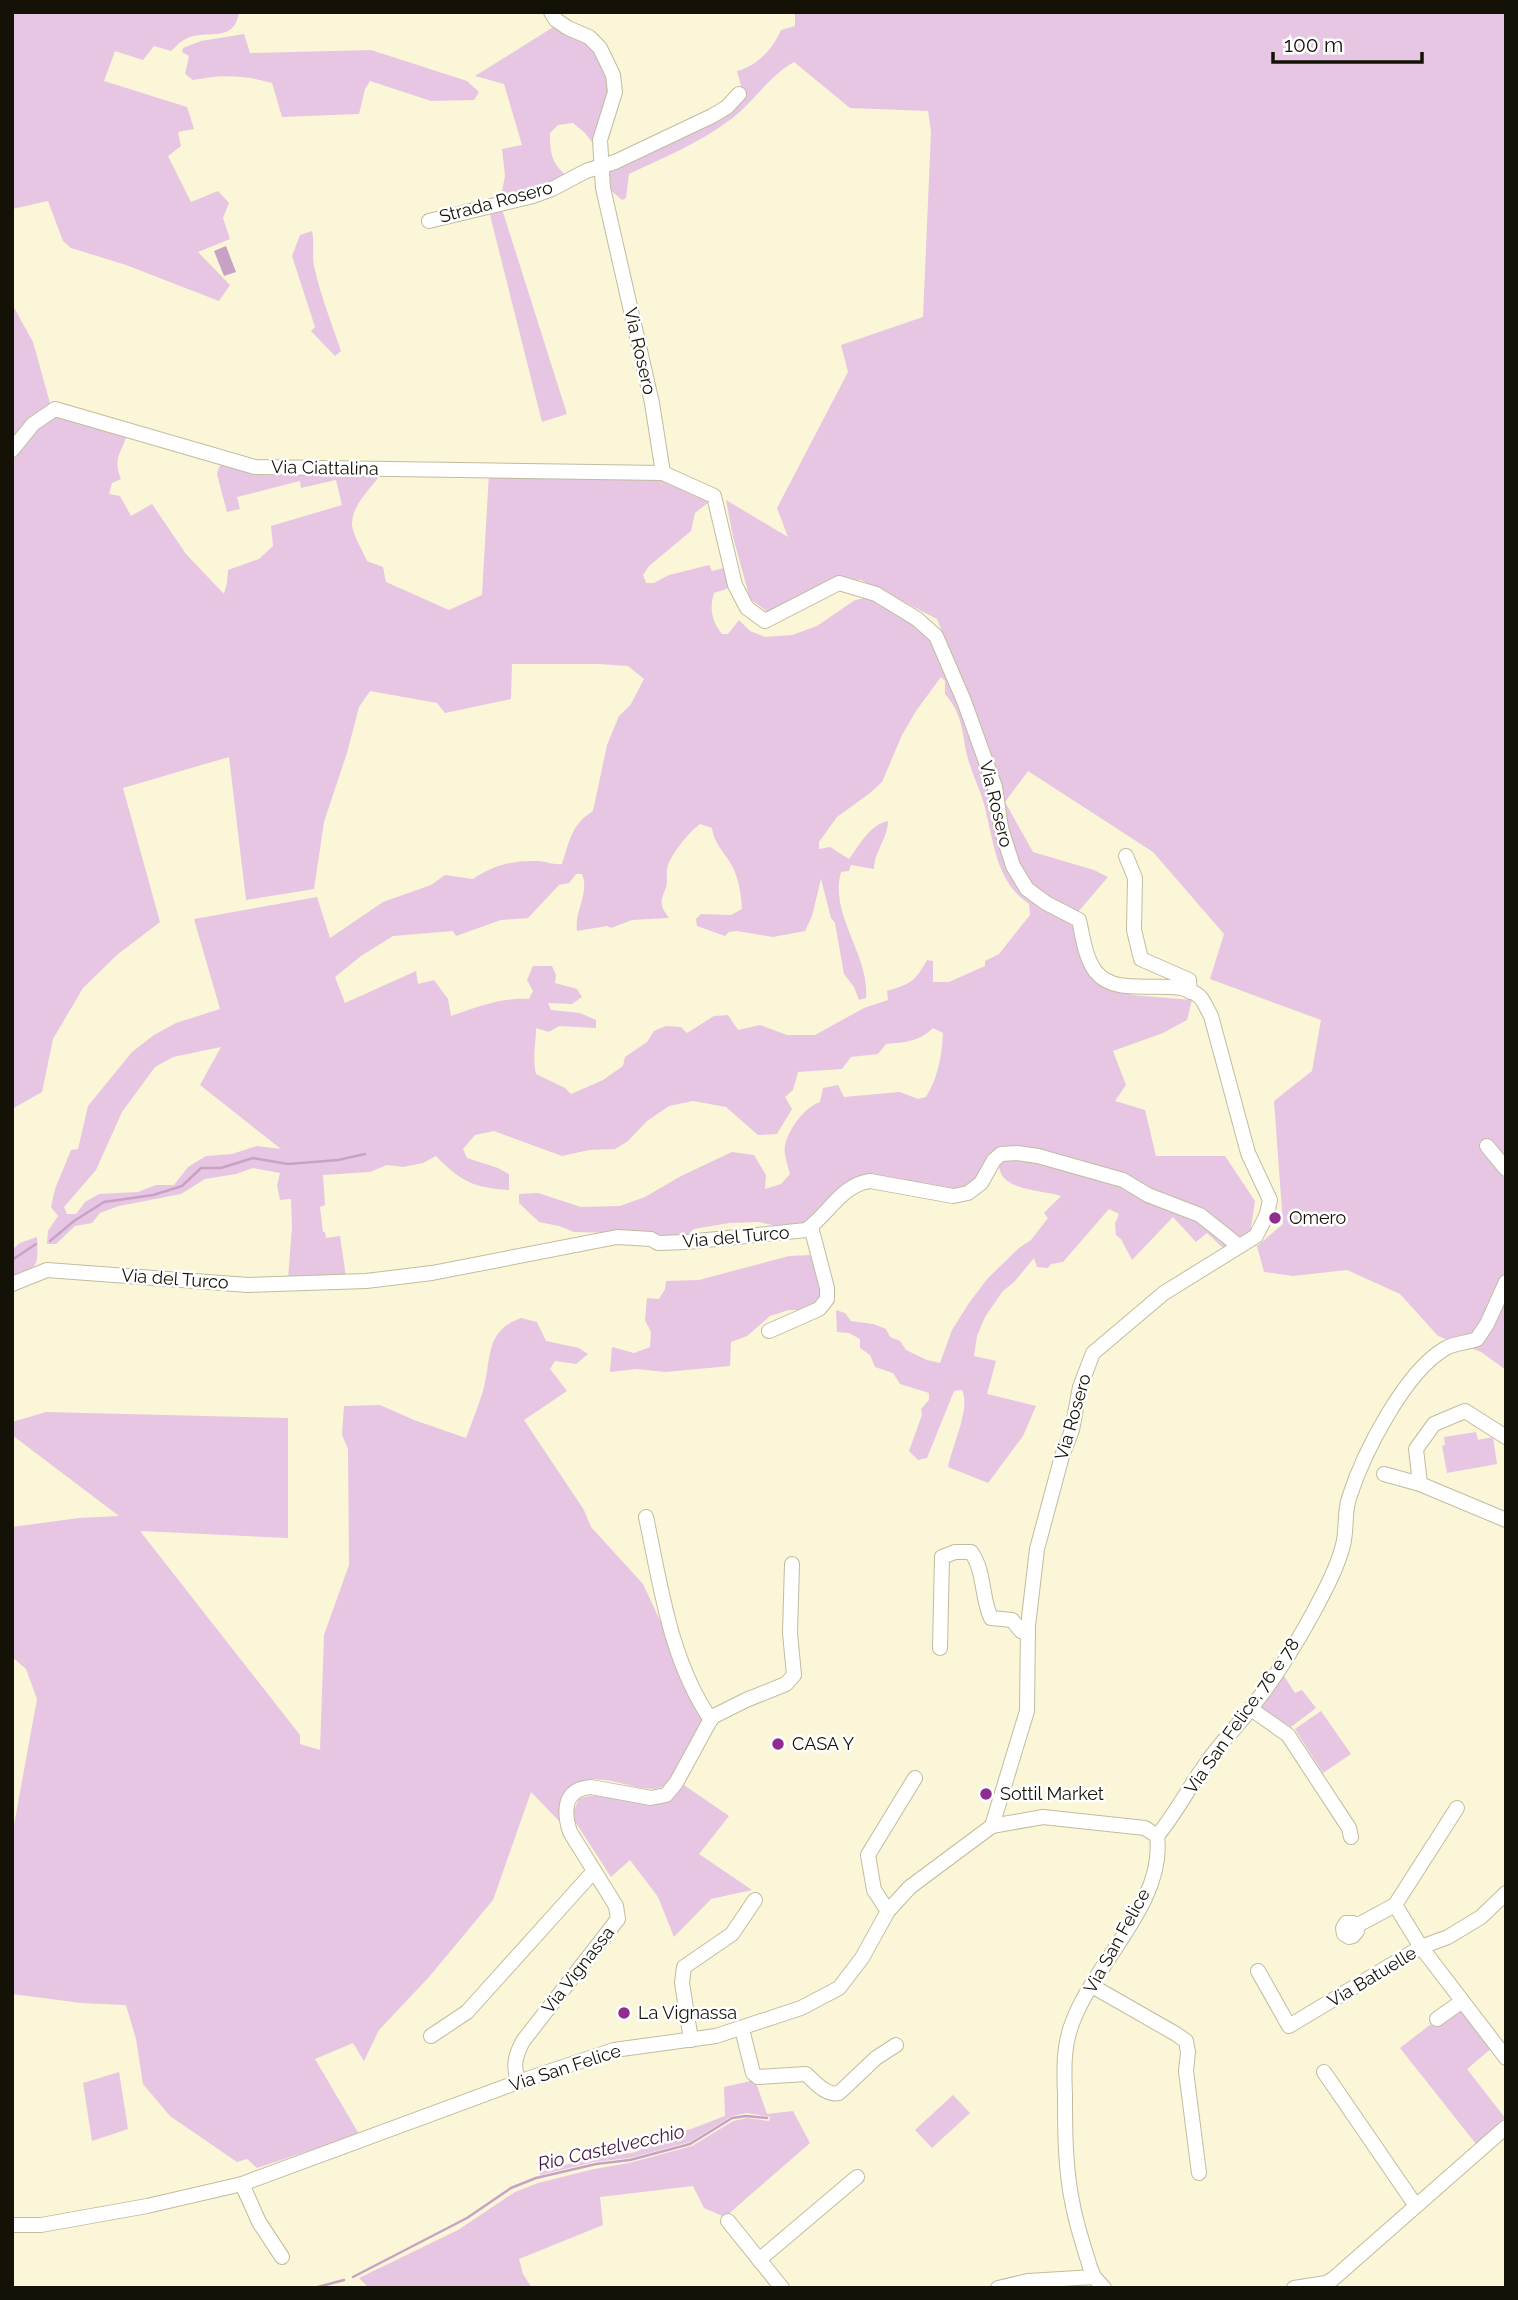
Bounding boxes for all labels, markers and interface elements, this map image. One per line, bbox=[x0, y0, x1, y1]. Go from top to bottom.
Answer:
scale bar bbox=[1273, 21, 1422, 65]
text: 100 m bbox=[1284, 32, 1343, 57]
street label: Strada Rosero bbox=[437, 176, 555, 227]
street label: Via Rosero bbox=[620, 305, 661, 397]
street label: Via Ciattalina bbox=[271, 456, 379, 479]
street label: Via Rosero bbox=[976, 758, 1017, 850]
place label: Omero bbox=[1289, 1207, 1347, 1228]
marker: Omero bbox=[1267, 1210, 1283, 1226]
street label: Via del Turco bbox=[682, 1221, 791, 1252]
street label: Via del Turco bbox=[121, 1264, 230, 1293]
street label: Via Rosero bbox=[1050, 1371, 1095, 1462]
street label: Via San Felice, 76 e 78 bbox=[1180, 1634, 1303, 1798]
place label: CASA Y bbox=[792, 1733, 854, 1754]
marker: CASA Y bbox=[770, 1736, 786, 1752]
place label: Sottil Market bbox=[1000, 1783, 1104, 1804]
marker: Sottil Market bbox=[978, 1786, 994, 1802]
street label: Via San Felice bbox=[1079, 1885, 1154, 1997]
street label: Via Vignassa bbox=[537, 1922, 618, 2017]
street label: Via Batuelle bbox=[1324, 1942, 1420, 2011]
place label: La Vignassa bbox=[638, 2002, 737, 2023]
marker: La Vignassa bbox=[616, 2005, 632, 2021]
street label: Via San Felice bbox=[506, 2039, 624, 2095]
water label: Rio Castelvecchio bbox=[536, 2119, 687, 2175]

